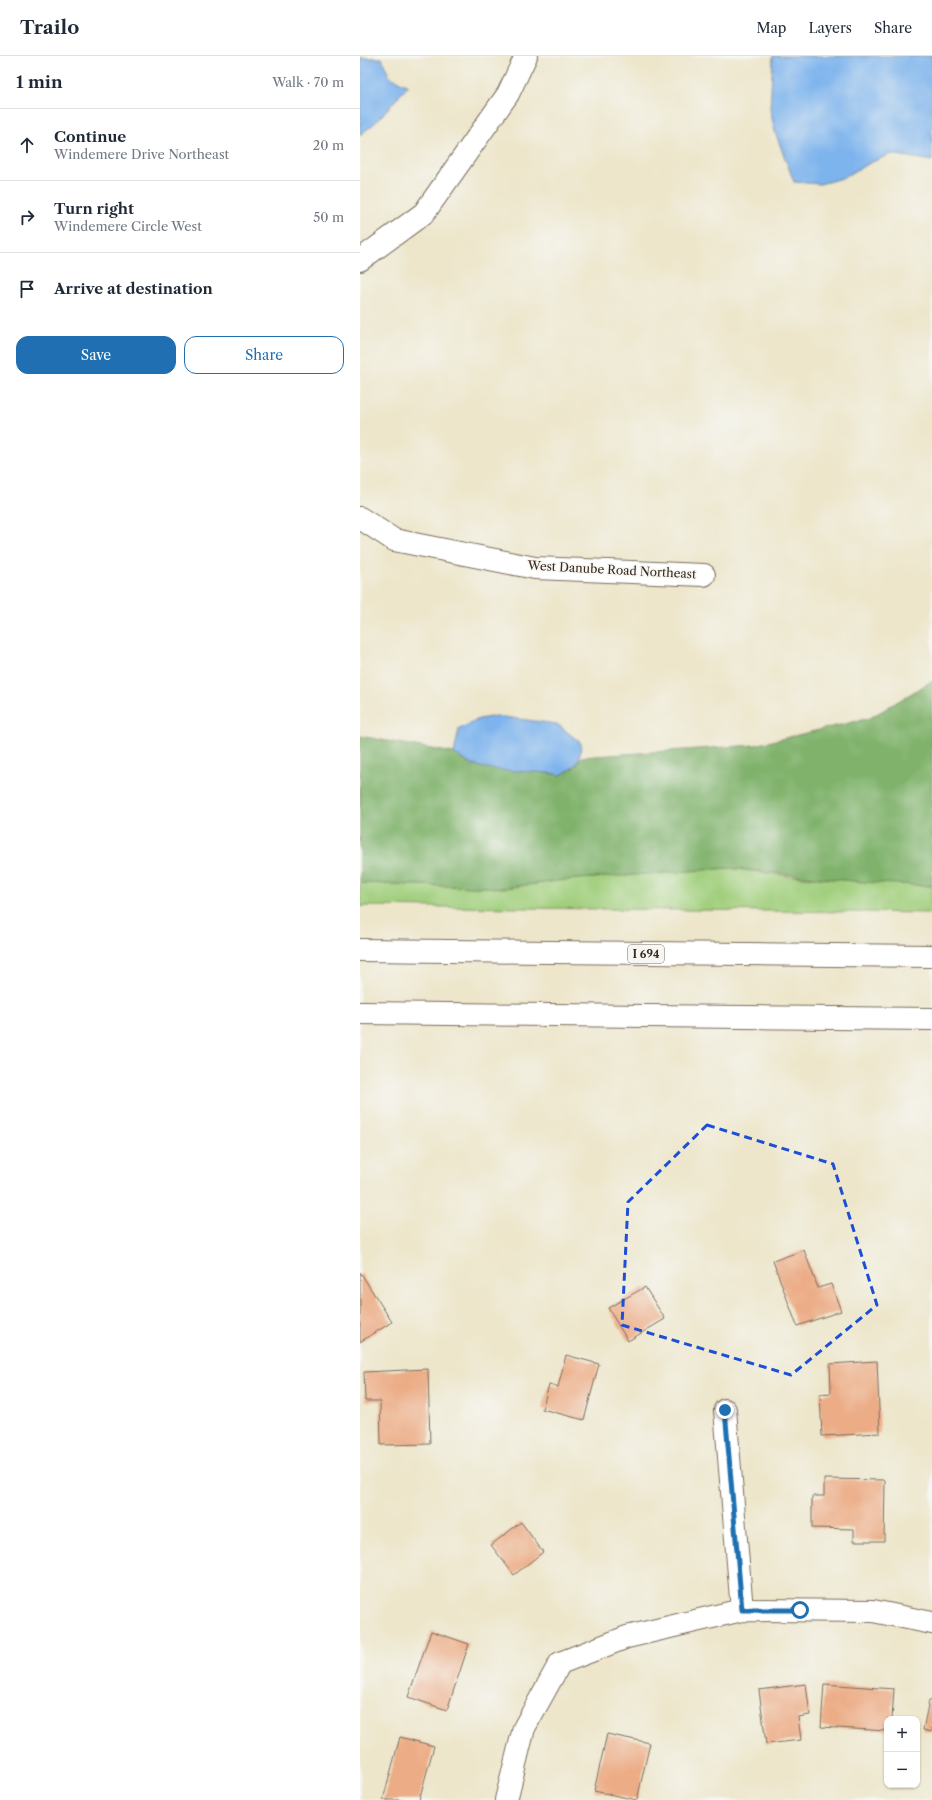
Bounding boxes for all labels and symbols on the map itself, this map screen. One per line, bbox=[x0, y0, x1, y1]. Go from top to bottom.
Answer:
street label: West Danube Road Northeast bbox=[526, 558, 697, 581]
road number: I 694 bbox=[628, 945, 664, 963]
route end bbox=[716, 1401, 734, 1419]
route start bbox=[791, 1601, 809, 1619]

